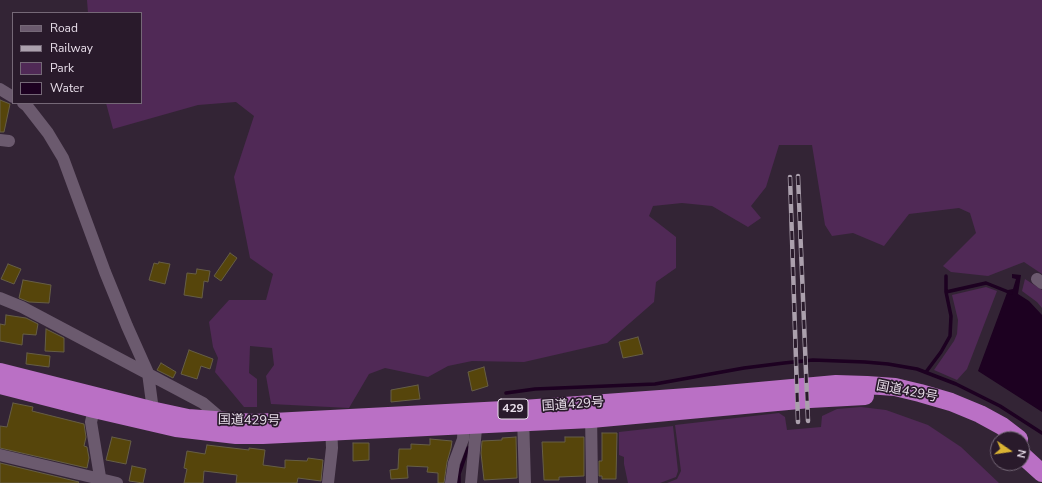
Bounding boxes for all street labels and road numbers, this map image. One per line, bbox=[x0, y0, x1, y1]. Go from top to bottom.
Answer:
street label: 国道429号 bbox=[875, 378, 939, 406]
street label: 国道429号 bbox=[541, 395, 605, 415]
road number: 429 bbox=[498, 399, 528, 419]
street label: 国道429号 bbox=[218, 413, 280, 429]

